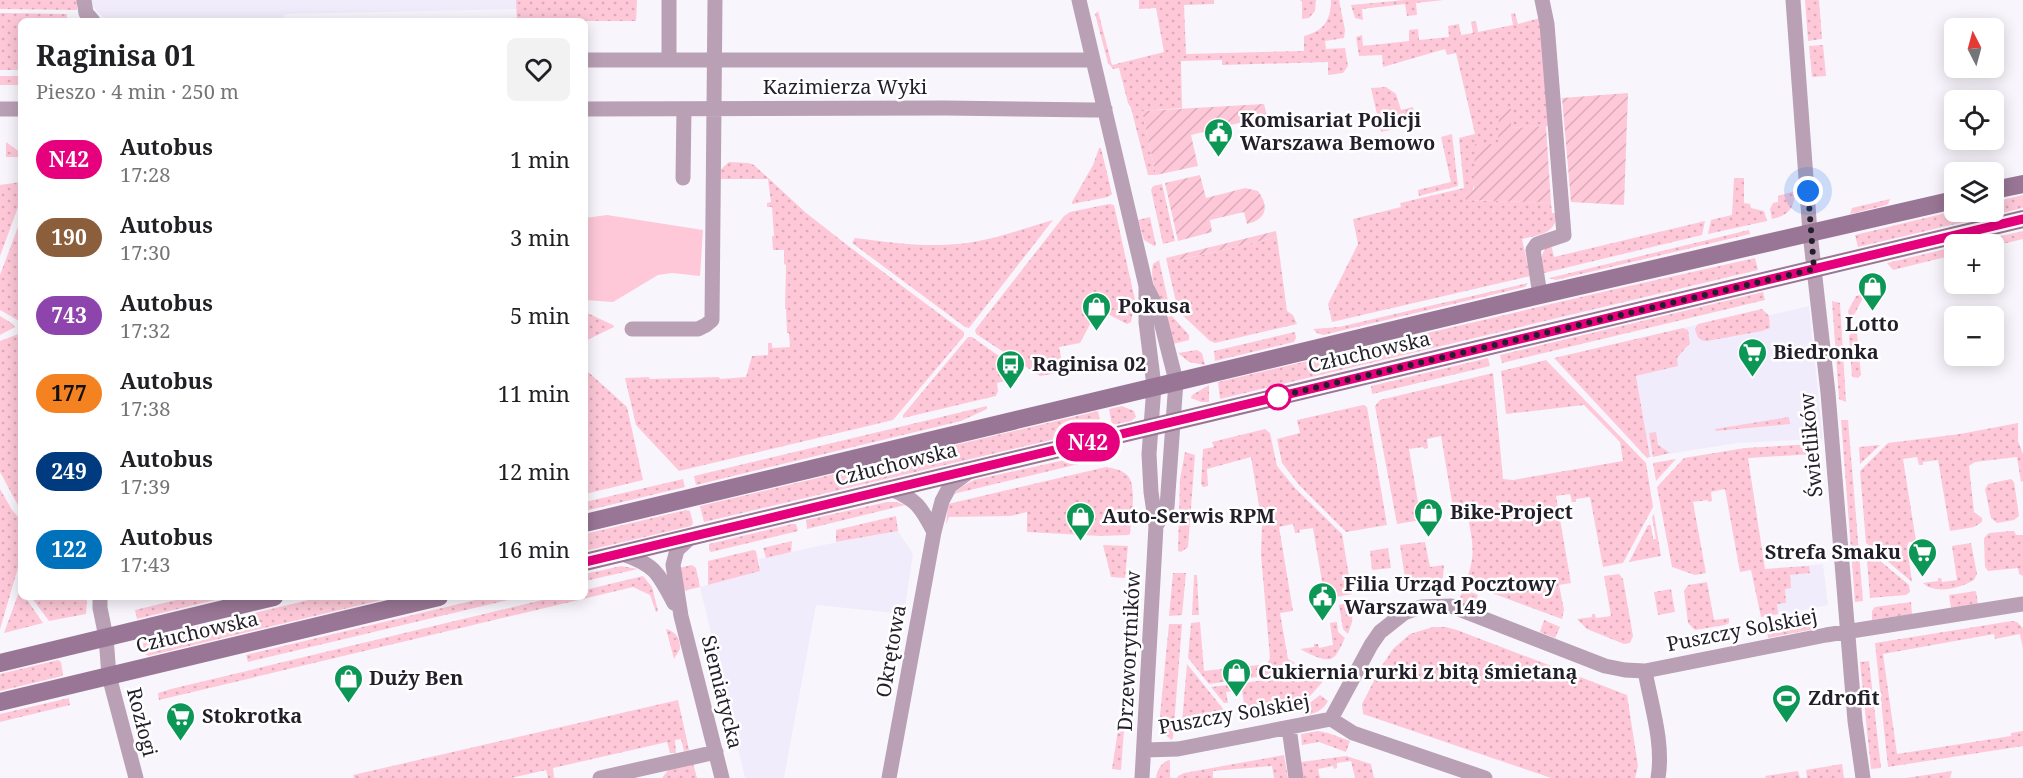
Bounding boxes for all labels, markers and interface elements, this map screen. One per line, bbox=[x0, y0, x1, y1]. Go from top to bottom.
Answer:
north arrow bbox=[1944, 18, 2004, 78]
map controls bbox=[1944, 18, 2004, 366]
text: Raginisa 01 bbox=[36, 36, 196, 74]
button: heart bbox=[507, 38, 570, 101]
street label: Kazimierza Wyki bbox=[763, 73, 928, 100]
text: Pieszo · 4 min · 250 m bbox=[36, 78, 239, 105]
button: locate bbox=[1944, 90, 2004, 150]
place label: Komisariat Policji Warszawa Bemowo bbox=[1240, 106, 1435, 156]
public building icon: Komisariat Policji Warszawa Bemowo bbox=[1203, 116, 1235, 158]
text: Autobus bbox=[120, 131, 213, 161]
text: 1 min bbox=[510, 144, 570, 174]
text: N42 bbox=[49, 145, 89, 173]
text: 17:28 bbox=[120, 161, 170, 188]
button: layers bbox=[1944, 162, 2004, 222]
your location bbox=[1793, 176, 1823, 206]
text: Autobus bbox=[120, 209, 213, 239]
text: 3 min bbox=[510, 222, 570, 252]
text: 190 bbox=[51, 223, 87, 251]
button: + bbox=[1944, 234, 2004, 294]
text: 17:30 bbox=[120, 239, 170, 266]
shop icon: Lotto bbox=[1856, 270, 1888, 312]
text: Autobus bbox=[120, 287, 213, 317]
shop icon: Pokusa bbox=[1081, 290, 1113, 332]
place label: Pokusa bbox=[1118, 292, 1191, 319]
text: 5 min bbox=[510, 300, 570, 330]
text: 743 bbox=[51, 301, 87, 329]
button: − bbox=[1944, 306, 2004, 366]
place label: Lotto bbox=[1845, 310, 1899, 337]
text: 17:32 bbox=[120, 317, 170, 344]
street label: Człuchowska bbox=[1305, 324, 1433, 379]
supermarket icon: Biedronka bbox=[1736, 336, 1768, 378]
place label: Biedronka bbox=[1773, 338, 1879, 365]
bus stop icon: Raginisa 02 bbox=[995, 348, 1027, 390]
place label: Raginisa 02 bbox=[1032, 350, 1146, 377]
text: Autobus bbox=[120, 365, 213, 395]
text: 11 min bbox=[498, 378, 570, 408]
text: 177 bbox=[51, 379, 87, 407]
unlabelled marker bbox=[1265, 384, 1291, 410]
street label: Świetlików bbox=[1792, 391, 1829, 498]
text: 17:38 bbox=[120, 395, 170, 422]
line badge: N42 bbox=[1054, 422, 1122, 462]
text: N42 bbox=[1068, 428, 1108, 456]
street label: Człuchowska bbox=[832, 435, 960, 492]
text: Autobus bbox=[120, 443, 213, 473]
text: 12 min bbox=[498, 456, 570, 486]
text: 249 bbox=[51, 457, 87, 485]
text: 17:39 bbox=[120, 473, 170, 500]
shop icon: Bike-Project bbox=[1413, 496, 1445, 538]
place label: Bike-Project bbox=[1450, 498, 1573, 525]
shop icon: Auto-Serwis RPM bbox=[1065, 500, 1097, 542]
place label: Auto-Serwis RPM bbox=[1102, 502, 1275, 529]
text: Autobus bbox=[120, 521, 213, 551]
text: 16 min bbox=[498, 534, 570, 564]
text: 122 bbox=[51, 535, 87, 563]
supermarket icon: Strefa Smaku bbox=[1906, 536, 1938, 578]
place label: Strefa Smaku bbox=[1765, 538, 1901, 565]
text: 17:43 bbox=[120, 551, 170, 578]
street label: Drzeworytników bbox=[1111, 569, 1146, 732]
place label: Filia Urząd Pocztowy Warszawa 149 bbox=[1344, 570, 1557, 620]
public building icon: Filia Urząd Pocztowy Warszawa 149 bbox=[1307, 580, 1339, 622]
street label: Okrętowa bbox=[869, 602, 912, 699]
street label: Puszczy Solskiej bbox=[1664, 602, 1820, 657]
street label: Człuchowska bbox=[133, 604, 261, 659]
street label: Siemiatycka bbox=[695, 632, 750, 751]
shop icon: Cukiernia rurki z bitą śmietaną bbox=[1221, 656, 1253, 698]
place label: Cukiernia rurki z bitą śmietaną bbox=[1258, 658, 1578, 685]
shop icon: Duży Ben bbox=[332, 662, 364, 704]
place label: Duży Ben bbox=[369, 664, 463, 691]
sports icon: Zdrofit bbox=[1771, 682, 1803, 724]
place label: Zdrofit bbox=[1808, 684, 1880, 711]
street label: Rozłogi bbox=[121, 685, 164, 760]
street label: Puszczy Solskiej bbox=[1156, 687, 1312, 740]
supermarket icon: Stokrotka bbox=[165, 700, 197, 742]
place label: Stokrotka bbox=[202, 702, 302, 729]

